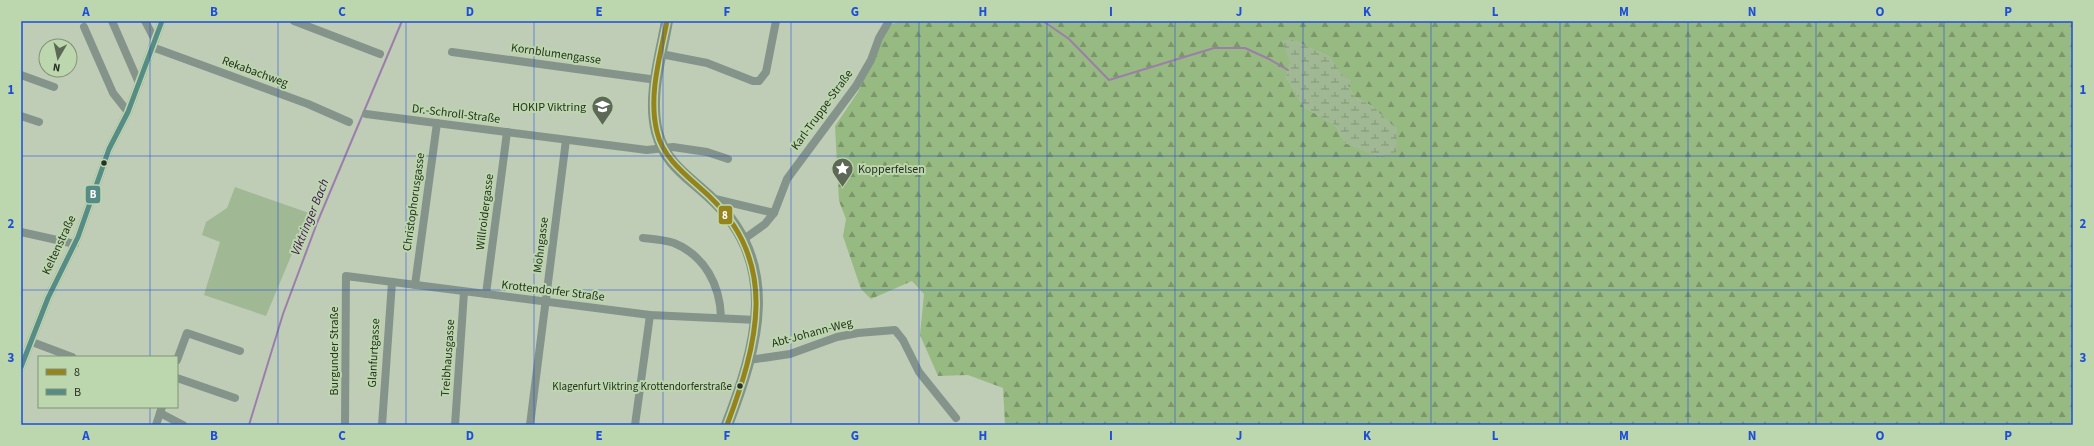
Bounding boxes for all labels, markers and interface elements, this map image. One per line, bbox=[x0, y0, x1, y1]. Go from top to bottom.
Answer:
text: A bbox=[81, 3, 90, 21]
text: B bbox=[210, 3, 218, 21]
text: C bbox=[338, 3, 346, 21]
text: D bbox=[466, 3, 474, 21]
text: E bbox=[595, 3, 603, 21]
text: F bbox=[724, 3, 731, 21]
text: G bbox=[851, 3, 859, 21]
text: H bbox=[979, 3, 987, 21]
text: I bbox=[1109, 3, 1113, 21]
text: J bbox=[1236, 3, 1242, 21]
text: K bbox=[1363, 3, 1372, 21]
text: L bbox=[1492, 3, 1499, 21]
text: M bbox=[1619, 3, 1629, 21]
text: N bbox=[1748, 3, 1756, 21]
text: O bbox=[1876, 3, 1885, 21]
text: P bbox=[2004, 3, 2012, 21]
north arrow bbox=[38, 38, 78, 78]
street label: Kornblumengasse bbox=[510, 39, 602, 69]
street label: Rekabachweg bbox=[219, 52, 291, 92]
text: N bbox=[52, 59, 61, 75]
street label: Karl-Truppe-Straße bbox=[787, 66, 857, 154]
text: 1 bbox=[8, 81, 15, 99]
text: 1 bbox=[2080, 81, 2087, 99]
school or university icon: HOKIP Viktring bbox=[589, 94, 615, 127]
place label: HOKIP Viktring bbox=[512, 99, 586, 116]
street label: Dr.-Schroll-Straße bbox=[411, 100, 501, 128]
street label: Christophorusgasse bbox=[399, 152, 429, 252]
place icon: Kopperfelsen bbox=[829, 156, 855, 189]
unlabelled marker bbox=[99, 158, 109, 168]
place label: Kopperfelsen bbox=[858, 161, 925, 178]
street label: Willroidergasse bbox=[472, 173, 498, 251]
water label: Viktringer Bach bbox=[286, 176, 334, 258]
line badge: B bbox=[85, 185, 101, 204]
text: B bbox=[90, 187, 97, 202]
line badge: 8 bbox=[718, 205, 733, 225]
text: 8 bbox=[722, 208, 728, 223]
street label: Keltenstraße bbox=[38, 212, 80, 278]
text: 2 bbox=[8, 215, 15, 233]
text: 2 bbox=[2080, 215, 2087, 233]
street label: Mohngasse bbox=[529, 216, 553, 274]
street label: Krottendorfer Straße bbox=[500, 276, 606, 306]
street label: Burgunder Straße bbox=[326, 306, 343, 395]
street label: Abt-Johann-Weg bbox=[770, 314, 854, 352]
street label: Glanfurtgasse bbox=[364, 318, 384, 388]
street label: Treibhausgasse bbox=[437, 319, 459, 397]
text: 3 bbox=[8, 349, 15, 367]
text: 3 bbox=[2080, 349, 2087, 367]
legend bbox=[38, 356, 178, 408]
text: 8 bbox=[74, 364, 80, 381]
place label: Klagenfurt Viktring Krottendorferstraße bbox=[552, 379, 733, 394]
marker: Klagenfurt Viktring Krottendorferstraße bbox=[735, 381, 745, 391]
text: B bbox=[74, 384, 81, 401]
text: A bbox=[81, 427, 90, 445]
text: B bbox=[210, 427, 218, 445]
text: C bbox=[338, 427, 346, 445]
text: D bbox=[466, 427, 474, 445]
text: E bbox=[595, 427, 603, 445]
text: F bbox=[724, 427, 731, 445]
text: G bbox=[851, 427, 859, 445]
text: H bbox=[979, 427, 987, 445]
text: I bbox=[1109, 427, 1113, 445]
text: J bbox=[1236, 427, 1242, 445]
text: K bbox=[1363, 427, 1372, 445]
text: L bbox=[1492, 427, 1499, 445]
text: M bbox=[1619, 427, 1629, 445]
text: N bbox=[1748, 427, 1756, 445]
text: O bbox=[1876, 427, 1885, 445]
text: P bbox=[2004, 427, 2012, 445]

